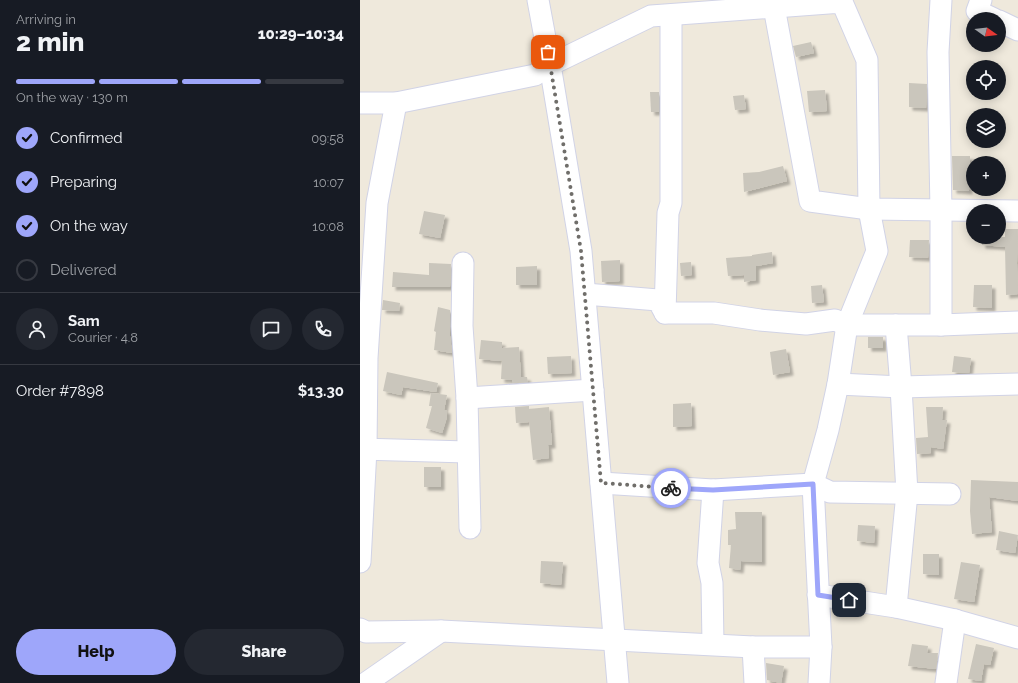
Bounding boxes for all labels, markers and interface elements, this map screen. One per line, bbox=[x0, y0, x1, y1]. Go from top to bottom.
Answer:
text: Arriving in bbox=[16, 12, 76, 27]
north arrow bbox=[966, 12, 1006, 52]
map controls bbox=[966, 12, 1006, 244]
text: 10:29–10:34 bbox=[258, 25, 344, 43]
text: 2 min bbox=[16, 27, 84, 57]
pin bbox=[531, 35, 565, 69]
icon: bag bbox=[537, 41, 559, 63]
button: locate bbox=[966, 60, 1006, 100]
text: On the way · 130 m bbox=[16, 90, 128, 105]
button: layers bbox=[966, 108, 1006, 148]
icon: check bbox=[16, 127, 38, 149]
text: Confirmed bbox=[50, 129, 123, 147]
text: 09:58 bbox=[311, 131, 344, 146]
button: + bbox=[966, 156, 1006, 196]
icon: check bbox=[16, 171, 38, 193]
text: Preparing bbox=[50, 173, 117, 191]
text: 10:07 bbox=[313, 175, 344, 190]
button: − bbox=[966, 204, 1006, 244]
icon: check bbox=[16, 215, 38, 237]
text: On the way bbox=[50, 217, 128, 235]
text: 10:08 bbox=[312, 219, 344, 234]
text: Delivered bbox=[50, 261, 117, 279]
button: person bbox=[16, 308, 58, 350]
button: chat bbox=[250, 308, 292, 350]
button: phone bbox=[302, 308, 344, 350]
text: Sam bbox=[68, 312, 100, 330]
text: Courier · 4.8 bbox=[68, 330, 138, 345]
text: Order #7898 bbox=[16, 382, 104, 400]
text: $13.30 bbox=[298, 382, 344, 400]
courier bbox=[651, 468, 691, 508]
icon: bike bbox=[660, 477, 682, 499]
pin bbox=[832, 583, 866, 617]
icon: home bbox=[838, 589, 860, 611]
button: Help bbox=[16, 629, 176, 675]
button: Share bbox=[184, 629, 344, 675]

